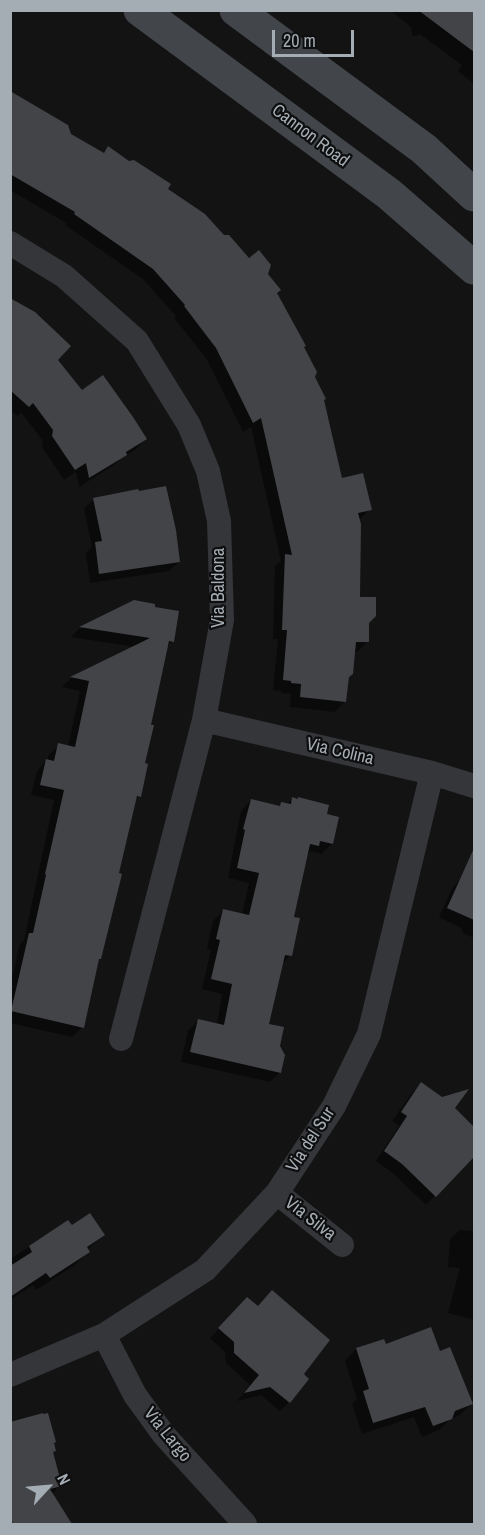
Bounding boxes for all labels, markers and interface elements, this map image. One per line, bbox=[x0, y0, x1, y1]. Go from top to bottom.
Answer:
scale bar bbox=[275, 18, 358, 56]
text: 20 m bbox=[283, 28, 316, 53]
street label: Cannon Road bbox=[267, 100, 353, 172]
street label: Via Baldona bbox=[208, 548, 230, 628]
street label: Via Colina bbox=[304, 734, 376, 770]
street label: Via del Sur bbox=[282, 1104, 340, 1176]
street label: Via Silva bbox=[280, 1192, 340, 1246]
street label: Via Largo bbox=[139, 1403, 195, 1467]
north arrow bbox=[18, 1457, 78, 1517]
text: N bbox=[52, 1470, 76, 1488]

